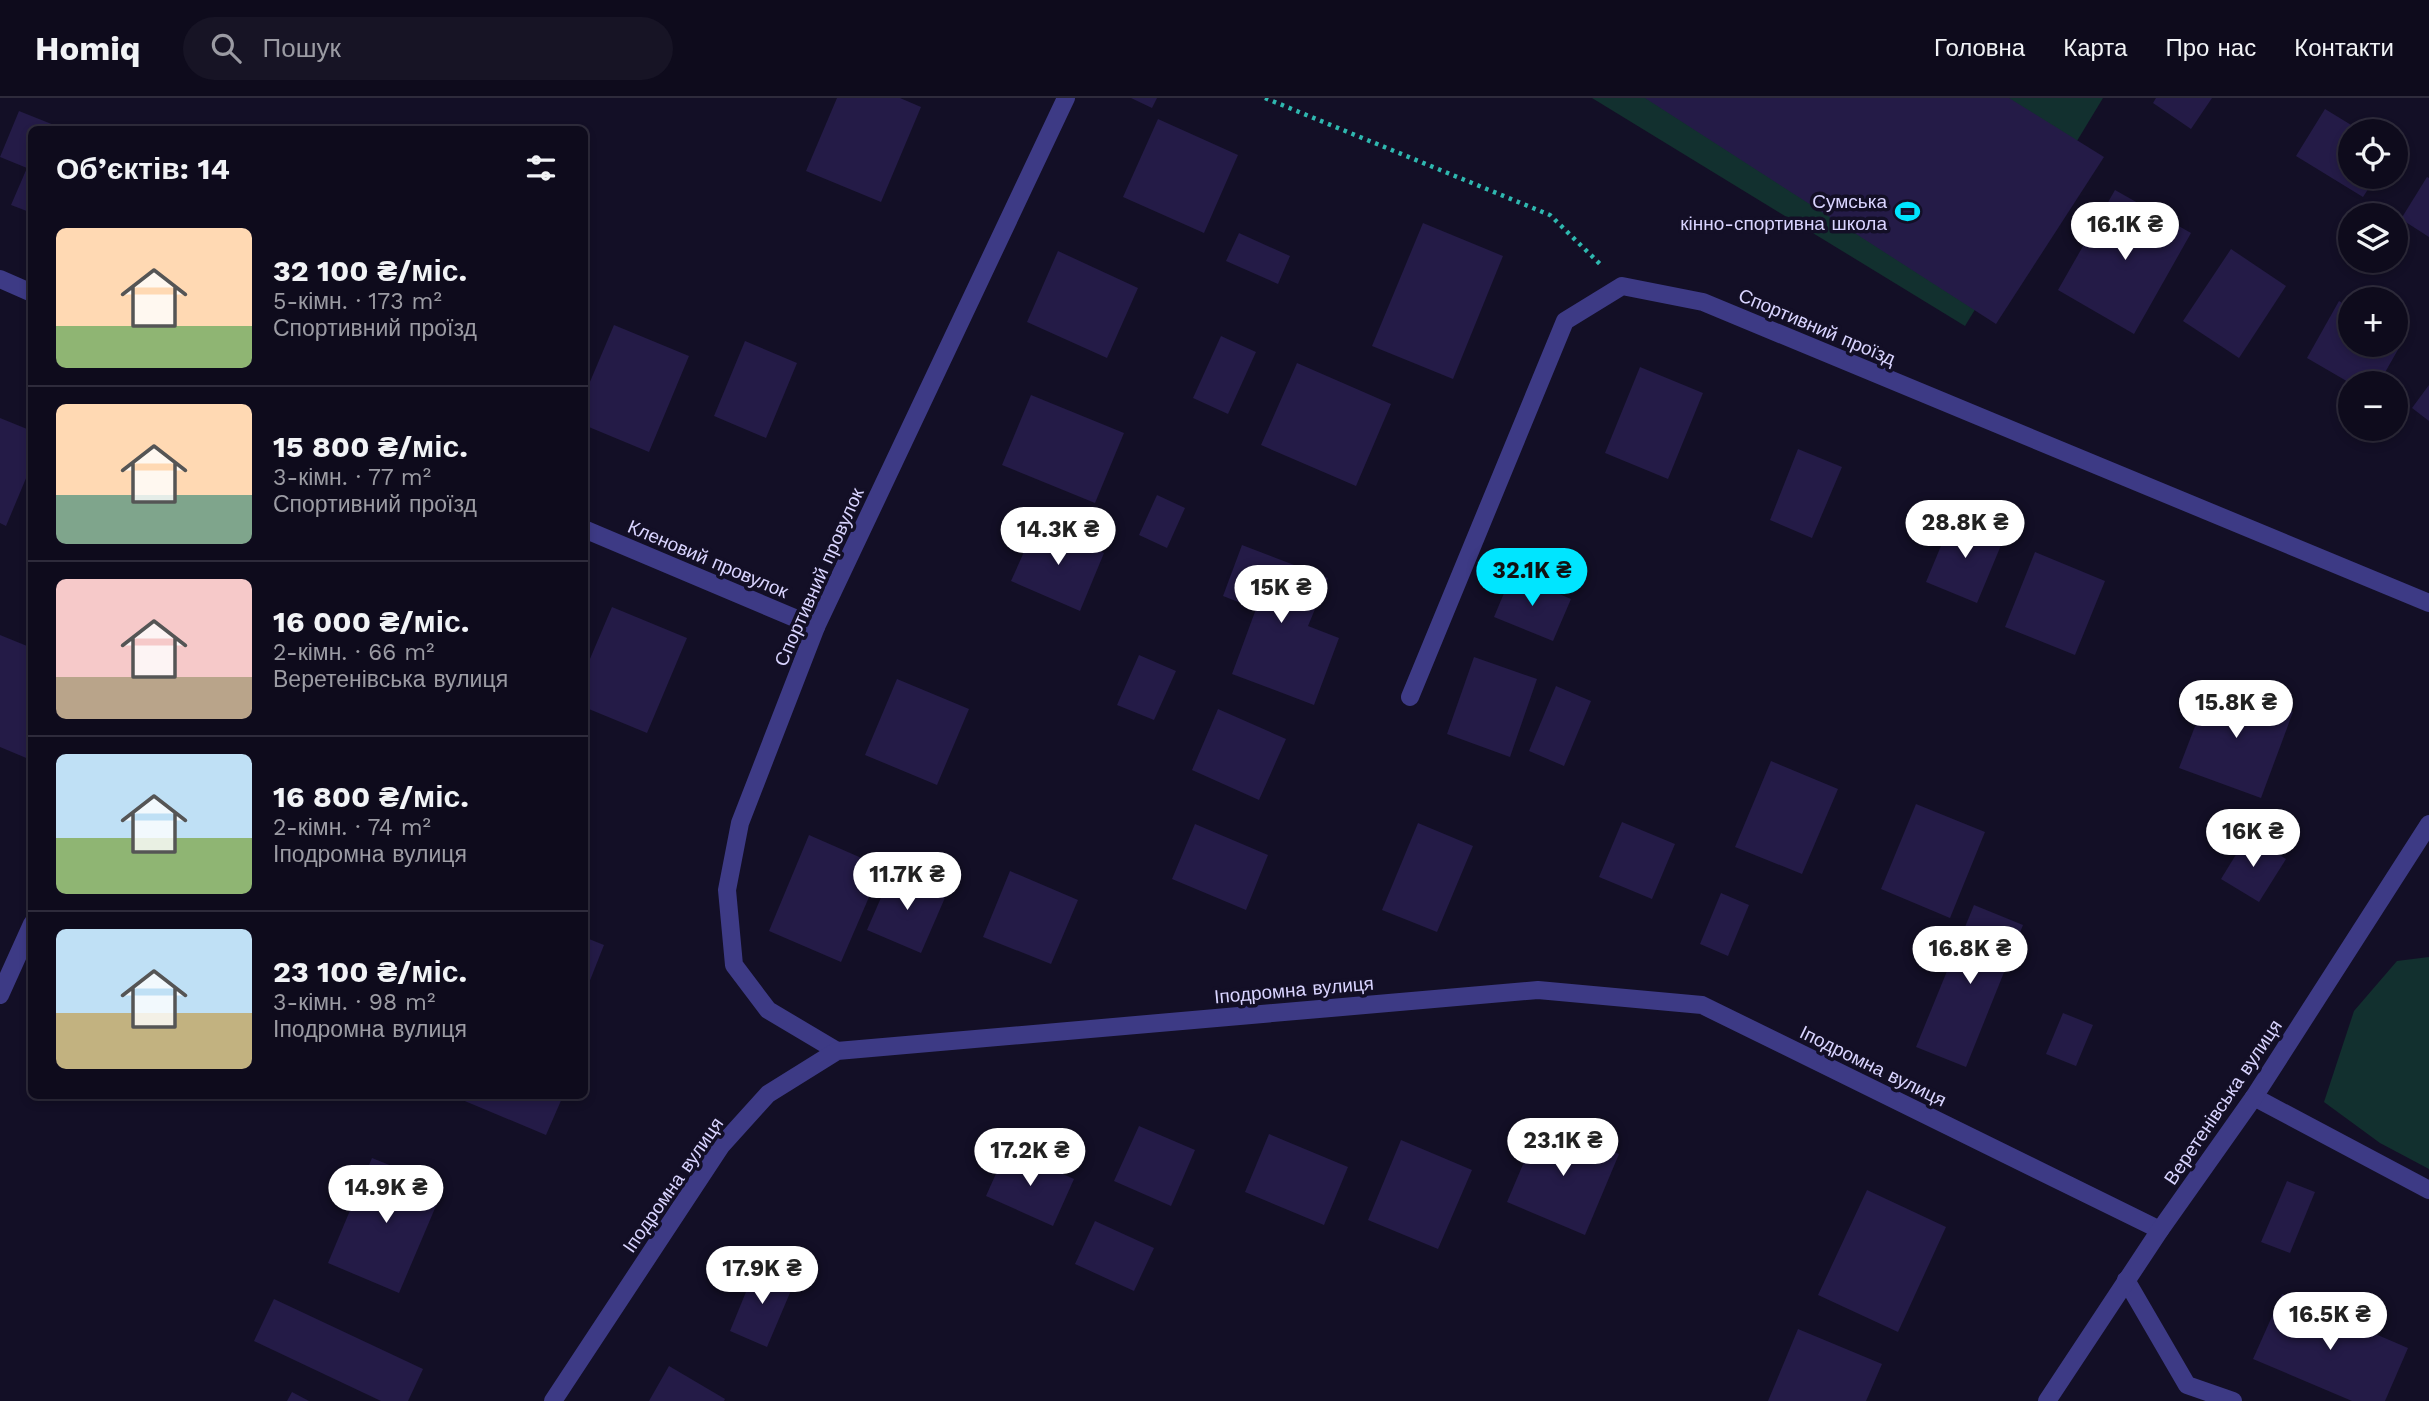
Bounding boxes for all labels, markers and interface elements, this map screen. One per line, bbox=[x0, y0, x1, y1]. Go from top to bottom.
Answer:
search box bbox=[183, 17, 673, 80]
text: Homiq bbox=[35, 29, 141, 68]
icon: search bbox=[207, 29, 245, 67]
text: Пошук bbox=[263, 33, 341, 63]
text: Головна bbox=[1934, 34, 2025, 62]
text: Карта bbox=[2063, 34, 2127, 62]
text: Про нас bbox=[2165, 34, 2256, 62]
text: Контакти bbox=[2294, 34, 2394, 62]
map controls bbox=[2338, 119, 2408, 441]
button: locate bbox=[2338, 119, 2408, 189]
icon: filters bbox=[522, 149, 560, 187]
text: Об’єктів: 14 bbox=[56, 151, 230, 186]
place label: Сумська кінно-спортивна школа bbox=[1680, 190, 1887, 235]
sports icon: Сумська кінно-спортивна школа bbox=[1893, 198, 1921, 226]
pin: 16.1K ₴ bbox=[2060, 202, 2190, 262]
button: layers bbox=[2338, 203, 2408, 273]
text: 16.1K ₴ bbox=[2087, 211, 2163, 238]
text: 32 100 ₴/міс. bbox=[273, 253, 467, 288]
icon: home bbox=[112, 256, 196, 340]
street label: Спортивний проїзд bbox=[1735, 284, 1899, 370]
button: + bbox=[2338, 287, 2408, 357]
text: 5-кімн. · 173 m² bbox=[273, 288, 442, 315]
text: Спортивний проїзд bbox=[273, 315, 477, 342]
button: − bbox=[2338, 371, 2408, 441]
text: 15 800 ₴/міс. bbox=[273, 429, 468, 464]
icon: home bbox=[112, 432, 196, 516]
text: 3-кімн. · 77 m² bbox=[273, 464, 431, 491]
street label: Спортивний провулок bbox=[769, 484, 869, 670]
text: Спортивний проїзд bbox=[273, 491, 477, 518]
pin: 28.8K ₴ bbox=[1900, 500, 2030, 560]
pin: 14.3K ₴ bbox=[993, 508, 1123, 567]
text: 28.8K ₴ bbox=[1922, 509, 2008, 536]
street label: Кленовий провулок bbox=[624, 515, 792, 603]
text: 14.3K ₴ bbox=[1017, 516, 1099, 543]
pin: 32.1K ₴ bbox=[1467, 548, 1597, 608]
text: 32.1K ₴ bbox=[1492, 557, 1572, 584]
pin: 15K ₴ bbox=[1232, 566, 1330, 625]
text: 15K ₴ bbox=[1250, 574, 1312, 601]
text: 16 000 ₴/міс. bbox=[273, 604, 470, 639]
icon: home bbox=[112, 607, 196, 691]
text: 2-кімн. · 66 m² bbox=[273, 639, 435, 666]
text: Веретенівська вулиця bbox=[273, 666, 508, 693]
pin: 15.8K ₴ bbox=[2171, 680, 2301, 740]
text: 15.8K ₴ bbox=[2195, 689, 2277, 716]
text: 16 800 ₴/міс. bbox=[273, 779, 469, 814]
icon: home bbox=[112, 782, 196, 866]
pin: 16K ₴ bbox=[2204, 810, 2302, 869]
text: 2-кімн. · 74 m² bbox=[273, 814, 431, 841]
text: 16K ₴ bbox=[2222, 818, 2284, 845]
text: Іподромна вулиця bbox=[273, 841, 467, 868]
pin: 11.7K ₴ bbox=[842, 852, 972, 912]
text: 11.7K ₴ bbox=[869, 861, 945, 888]
pin: 16.8K ₴ bbox=[1905, 926, 2035, 986]
text: 16.8K ₴ bbox=[1929, 935, 2011, 962]
text: 23 100 ₴/міс. bbox=[273, 954, 467, 989]
icon: home bbox=[112, 957, 196, 1041]
street label: Іподромна вулиця bbox=[1213, 972, 1375, 1008]
text: 3-кімн. · 98 m² bbox=[273, 989, 435, 1016]
street label: Веретенівська вулиця bbox=[2159, 1015, 2287, 1189]
text: Іподромна вулиця bbox=[273, 1016, 467, 1043]
street label: Іподромна вулиця bbox=[1796, 1021, 1950, 1111]
street label: Іподромна вулиця bbox=[618, 1113, 728, 1257]
pin: 23.1K ₴ bbox=[1498, 1118, 1628, 1178]
text: 23.1K ₴ bbox=[1523, 1127, 1603, 1154]
pin: 17.2K ₴ bbox=[965, 1128, 1095, 1188]
text: 17.2K ₴ bbox=[990, 1137, 1070, 1164]
pin: 14.9K ₴ bbox=[321, 1166, 451, 1225]
text: 14.9K ₴ bbox=[344, 1174, 428, 1201]
pin: 17.9K ₴ bbox=[697, 1246, 827, 1306]
text: 17.9K ₴ bbox=[722, 1255, 802, 1282]
pin: 16.5K ₴ bbox=[2265, 1292, 2395, 1352]
text: 16.5K ₴ bbox=[2289, 1301, 2371, 1328]

